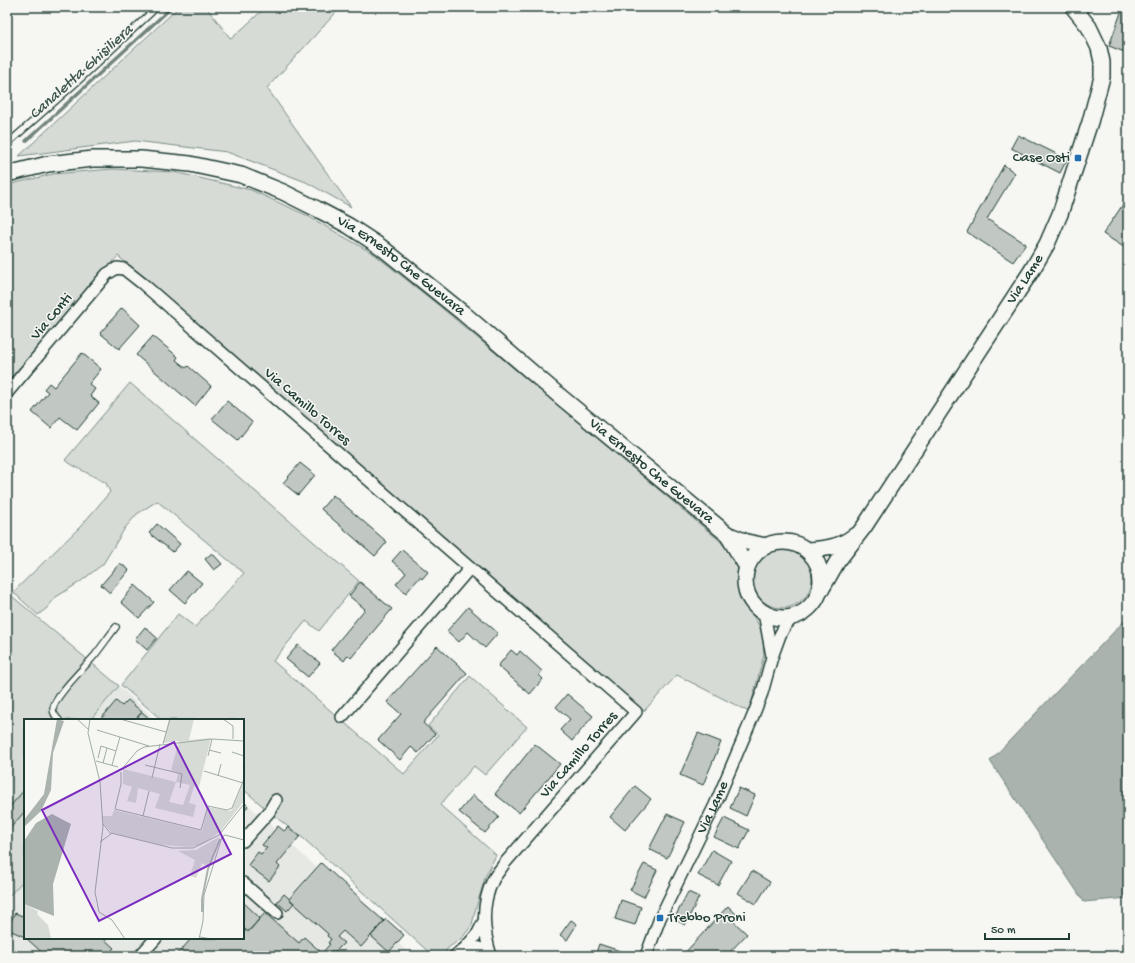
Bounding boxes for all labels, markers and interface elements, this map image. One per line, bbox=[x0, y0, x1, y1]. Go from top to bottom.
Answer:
water label: Canaletta Ghisiliera bbox=[26, 21, 139, 125]
place label: Case Osti bbox=[1013, 149, 1070, 167]
marker: Case Osti bbox=[1073, 153, 1083, 163]
street label: Via Ernesto Che Guevara bbox=[333, 212, 469, 321]
street label: Via Lame bbox=[1002, 251, 1048, 309]
street label: Via Conti bbox=[26, 290, 77, 345]
street label: Via Camillo Torres bbox=[259, 364, 354, 450]
street label: Via Ernesto Che Guevara bbox=[584, 414, 718, 529]
street label: Via Camillo Torres bbox=[536, 708, 622, 803]
inset map bbox=[24, 719, 244, 939]
street label: Via Lame bbox=[693, 779, 733, 838]
place label: Trebbo Proni bbox=[667, 909, 746, 927]
marker: Trebbo Proni bbox=[655, 913, 665, 923]
scale bar bbox=[985, 915, 1069, 941]
text: 50 m bbox=[991, 924, 1016, 938]

